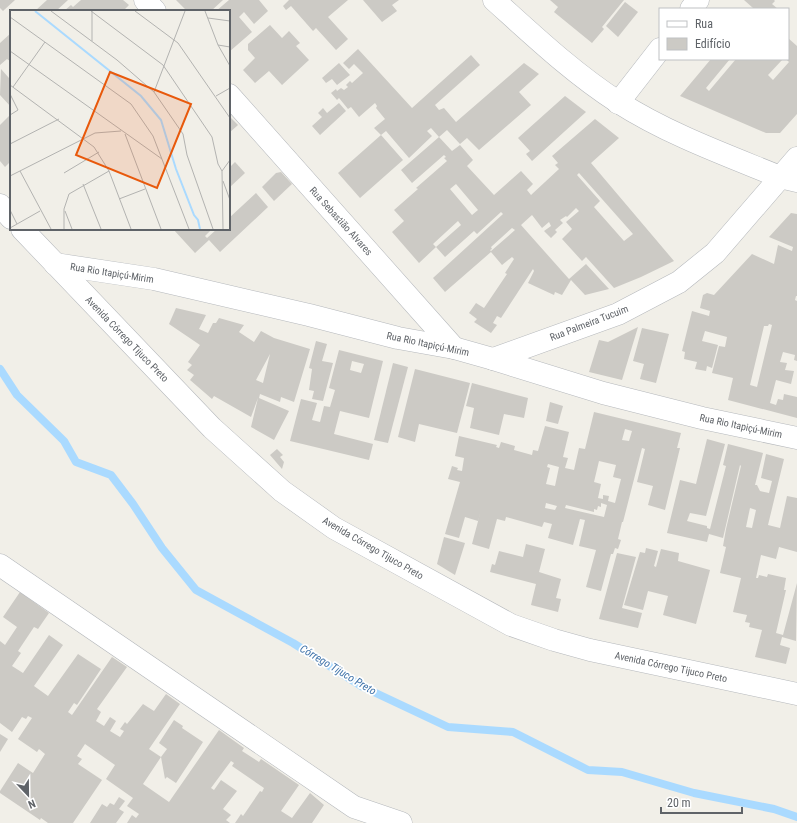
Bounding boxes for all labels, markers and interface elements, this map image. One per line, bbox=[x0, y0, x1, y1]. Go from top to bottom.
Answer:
legend bbox=[659, 8, 789, 60]
inset map bbox=[10, 10, 230, 230]
text: Rua bbox=[695, 17, 713, 31]
text: Edifício bbox=[695, 37, 731, 51]
street label: Rua Sebastião Alvares bbox=[307, 185, 375, 258]
street label: Rua Rio Itapiçú-Mirim bbox=[70, 261, 154, 285]
street label: Avenida Córrego Tijuco Preto bbox=[83, 294, 171, 384]
street label: Rua Palmeira Tucuim bbox=[548, 303, 630, 343]
street label: Rua Rio Itapiçú-Mirim bbox=[386, 330, 470, 358]
street label: Rua Rio Itapiçú-Mirim bbox=[699, 412, 783, 440]
street label: Avenida Córrego Tijuco Preto bbox=[321, 515, 425, 581]
water label: Córrego Tijuco Preto bbox=[298, 642, 378, 698]
street label: Avenida Córrego Tijuco Preto bbox=[614, 650, 728, 684]
north arrow bbox=[8, 775, 48, 815]
scale bar bbox=[661, 789, 742, 815]
text: 20 m bbox=[667, 796, 691, 810]
text: N bbox=[26, 797, 37, 811]

